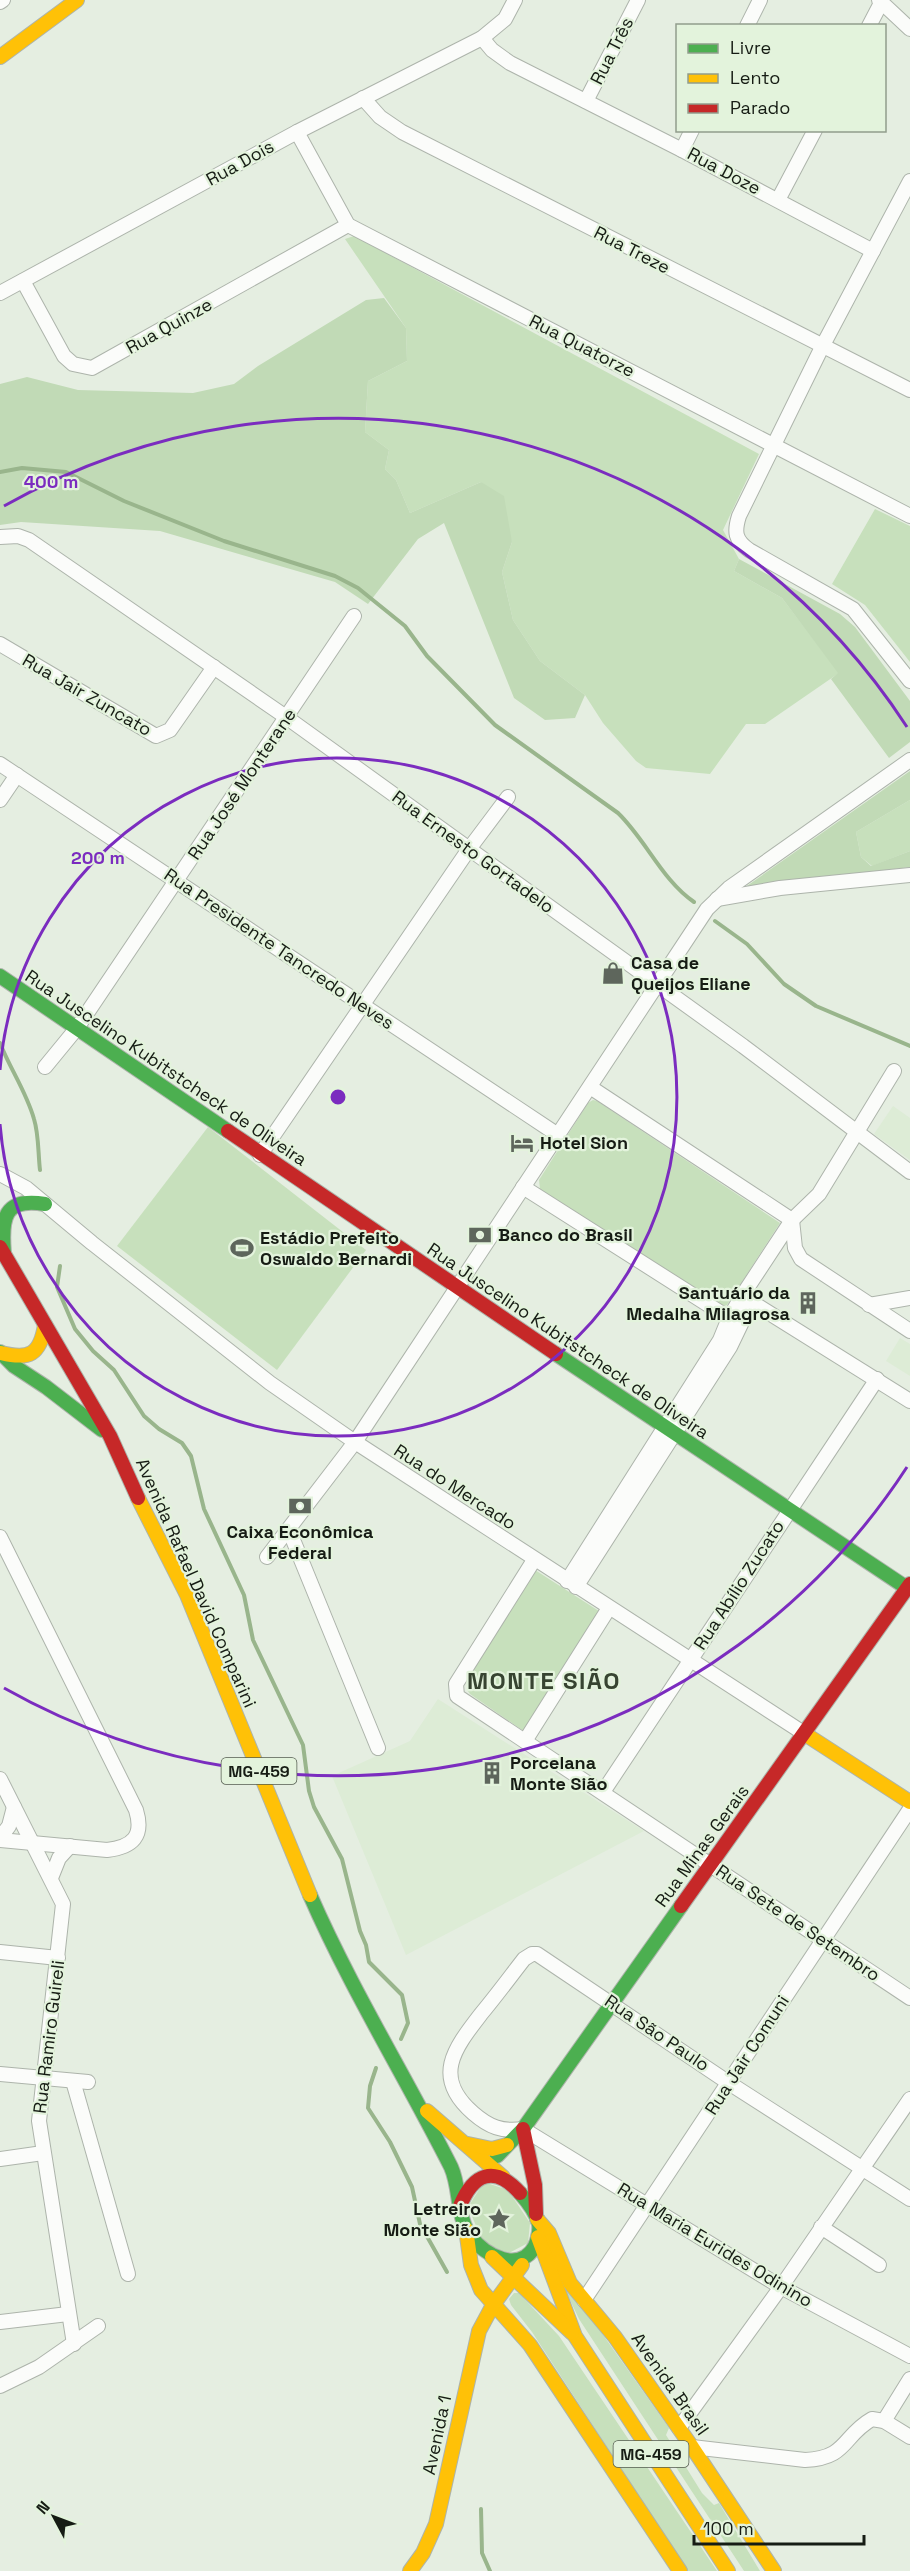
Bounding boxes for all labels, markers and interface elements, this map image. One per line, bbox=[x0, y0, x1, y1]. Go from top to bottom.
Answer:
street label: Rua Três bbox=[585, 13, 638, 88]
legend bbox=[676, 24, 886, 132]
text: Livre bbox=[730, 36, 771, 59]
text: Lento bbox=[730, 66, 780, 89]
text: Parado bbox=[730, 96, 790, 119]
street label: Rua Dois bbox=[202, 134, 278, 191]
street label: Rua Doze bbox=[684, 142, 765, 199]
street label: Rua Treze bbox=[590, 221, 674, 279]
street label: Rua Quinze bbox=[121, 292, 216, 359]
street label: Rua Quatorze bbox=[525, 309, 639, 382]
text: 400 m bbox=[24, 470, 78, 493]
street label: Rua Jair Zuncato bbox=[18, 648, 156, 741]
street label: Rua José Monterane bbox=[182, 703, 301, 864]
street label: Rua Ernesto Gortadelo bbox=[388, 785, 559, 918]
text: 200 m bbox=[71, 846, 125, 869]
street label: Rua Presidente Tancredo Neves bbox=[160, 863, 399, 1034]
place label: Casa de Queijos Eliane bbox=[631, 951, 751, 995]
shop icon: Casa de Queijos Eliane bbox=[600, 960, 626, 986]
street label: Rua Juscelino Kubitstcheck de Oliveira bbox=[21, 964, 312, 1171]
centre of rings bbox=[328, 1087, 348, 1107]
hotel icon: Hotel Sion bbox=[509, 1130, 535, 1156]
place label: Hotel Sion bbox=[540, 1131, 628, 1154]
bank icon: Banco do Brasil bbox=[467, 1222, 493, 1248]
place label: Banco do Brasil bbox=[498, 1223, 633, 1246]
place label: Estádio Prefeito Oswaldo Bernardi bbox=[260, 1226, 412, 1270]
sports icon: Estádio Prefeito Oswaldo Bernardi bbox=[229, 1235, 255, 1261]
street label: Rua Juscelino Kubitstcheck de Oliveira bbox=[423, 1237, 714, 1444]
place label: Santuário da Medalha Milagrosa bbox=[626, 1281, 791, 1325]
building icon: Santuário da Medalha Milagrosa bbox=[795, 1290, 821, 1316]
street label: Rua do Mercado bbox=[390, 1439, 521, 1535]
street label: Avenida Rafael David Comparini bbox=[131, 1455, 262, 1711]
bank icon: Caixa Econômica Federal bbox=[287, 1493, 313, 1519]
street label: Rua Abílio Zucato bbox=[688, 1516, 789, 1654]
place label: Caixa Econômica Federal bbox=[226, 1520, 374, 1564]
district label: MONTE SIÃO bbox=[467, 1665, 621, 1696]
place label: Porcelana Monte Sião bbox=[510, 1751, 608, 1795]
road number: MG-459 bbox=[222, 1758, 296, 1784]
building icon: Porcelana Monte Sião bbox=[479, 1760, 505, 1786]
street label: Rua Minas Gerais bbox=[649, 1780, 754, 1912]
street label: Rua Sete de Setembro bbox=[712, 1859, 885, 1986]
street label: Rua Ramiro Guireli bbox=[28, 1959, 69, 2115]
street label: Rua São Paulo bbox=[600, 1989, 714, 2076]
street label: Rua Jair Comuni bbox=[699, 1990, 794, 2119]
street label: Rua Maria Eurides Odinino bbox=[613, 2177, 817, 2312]
place label: Letreiro Monte Sião bbox=[383, 2197, 481, 2241]
place icon: Letreiro Monte Sião bbox=[486, 2206, 512, 2232]
street label: Avenida Brasil bbox=[627, 2328, 714, 2439]
street label: Avenida 1 bbox=[417, 2393, 456, 2477]
road number: MG-459 bbox=[614, 2441, 688, 2467]
north arrow bbox=[24, 2487, 84, 2547]
text: N bbox=[32, 2497, 55, 2518]
scale bar bbox=[694, 2508, 864, 2546]
text: 100 m bbox=[703, 2517, 754, 2540]

